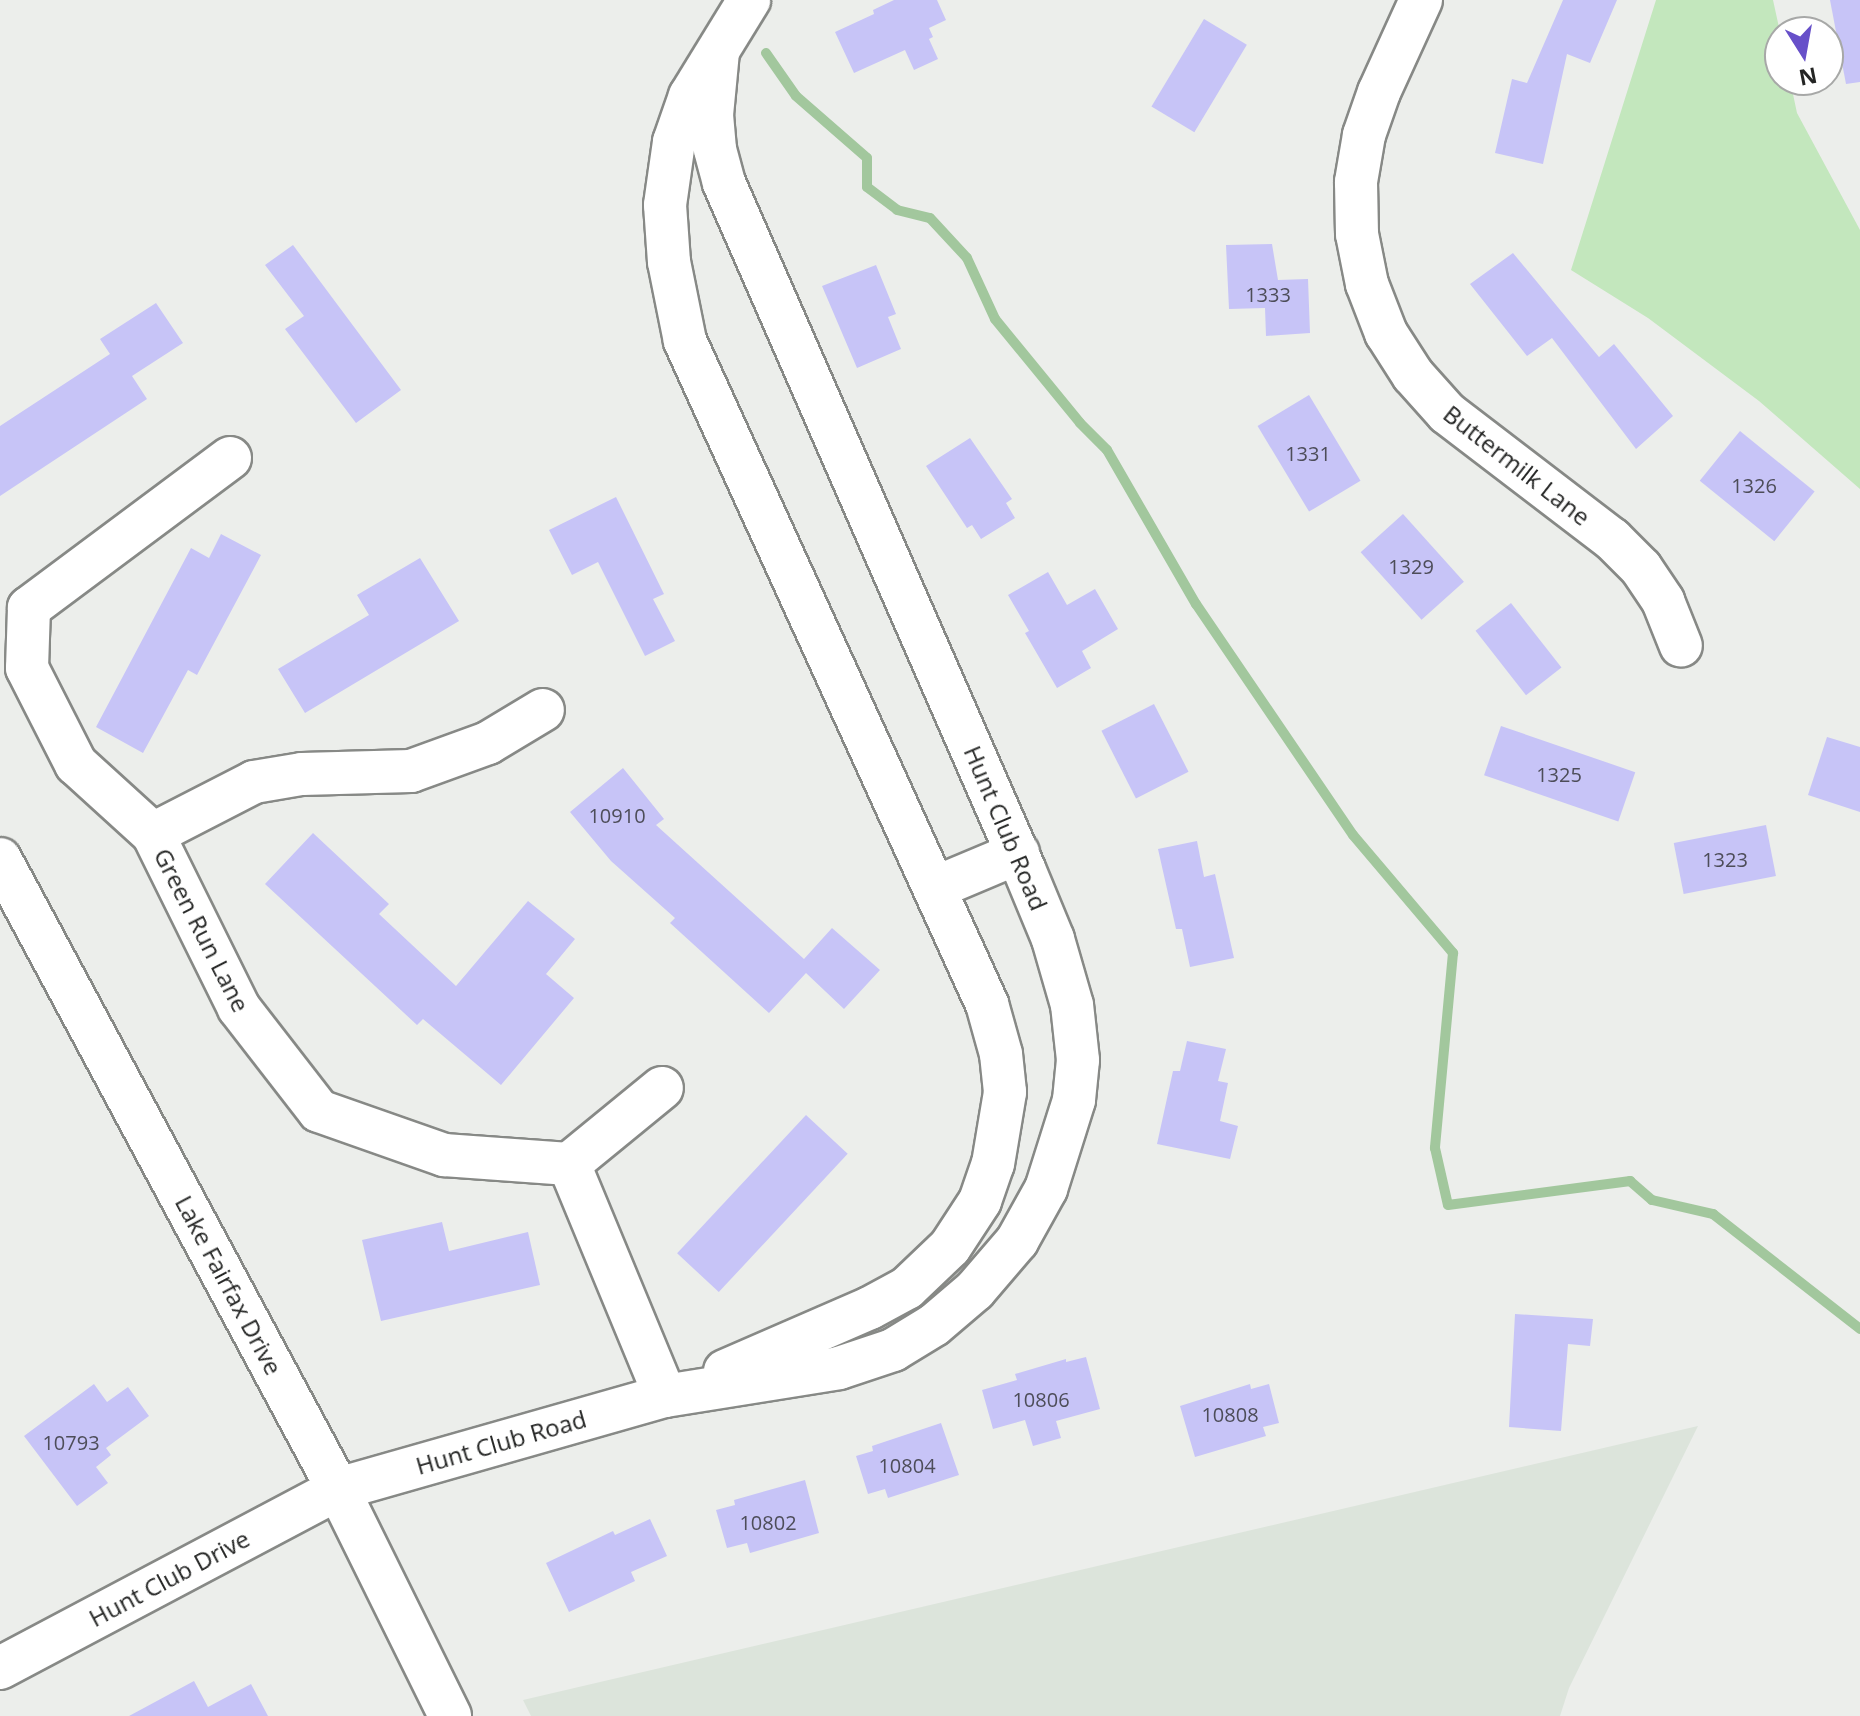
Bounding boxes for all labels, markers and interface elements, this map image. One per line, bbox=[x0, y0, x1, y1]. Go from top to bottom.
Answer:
north arrow bbox=[1764, 16, 1844, 96]
text: N bbox=[1797, 61, 1820, 94]
house number: 1333 bbox=[1245, 282, 1291, 306]
street label: Buttermilk Lane bbox=[1438, 399, 1596, 531]
house number: 1331 bbox=[1285, 441, 1331, 465]
house number: 1326 bbox=[1731, 473, 1777, 497]
house number: 1329 bbox=[1388, 554, 1434, 578]
street label: Hunt Club Road bbox=[958, 741, 1054, 915]
house number: 1325 bbox=[1536, 762, 1582, 786]
house number: 10910 bbox=[588, 803, 646, 827]
street label: Green Run Lane bbox=[148, 843, 256, 1017]
house number: 1323 bbox=[1702, 847, 1748, 871]
street label: Lake Fairfax Drive bbox=[170, 1191, 288, 1379]
house number: 10806 bbox=[1012, 1387, 1070, 1411]
house number: 10808 bbox=[1201, 1402, 1259, 1426]
street label: Hunt Club Road bbox=[412, 1404, 590, 1480]
house number: 10793 bbox=[42, 1430, 100, 1454]
house number: 10804 bbox=[878, 1453, 936, 1477]
house number: 10802 bbox=[739, 1510, 797, 1534]
street label: Hunt Club Drive bbox=[84, 1524, 254, 1632]

